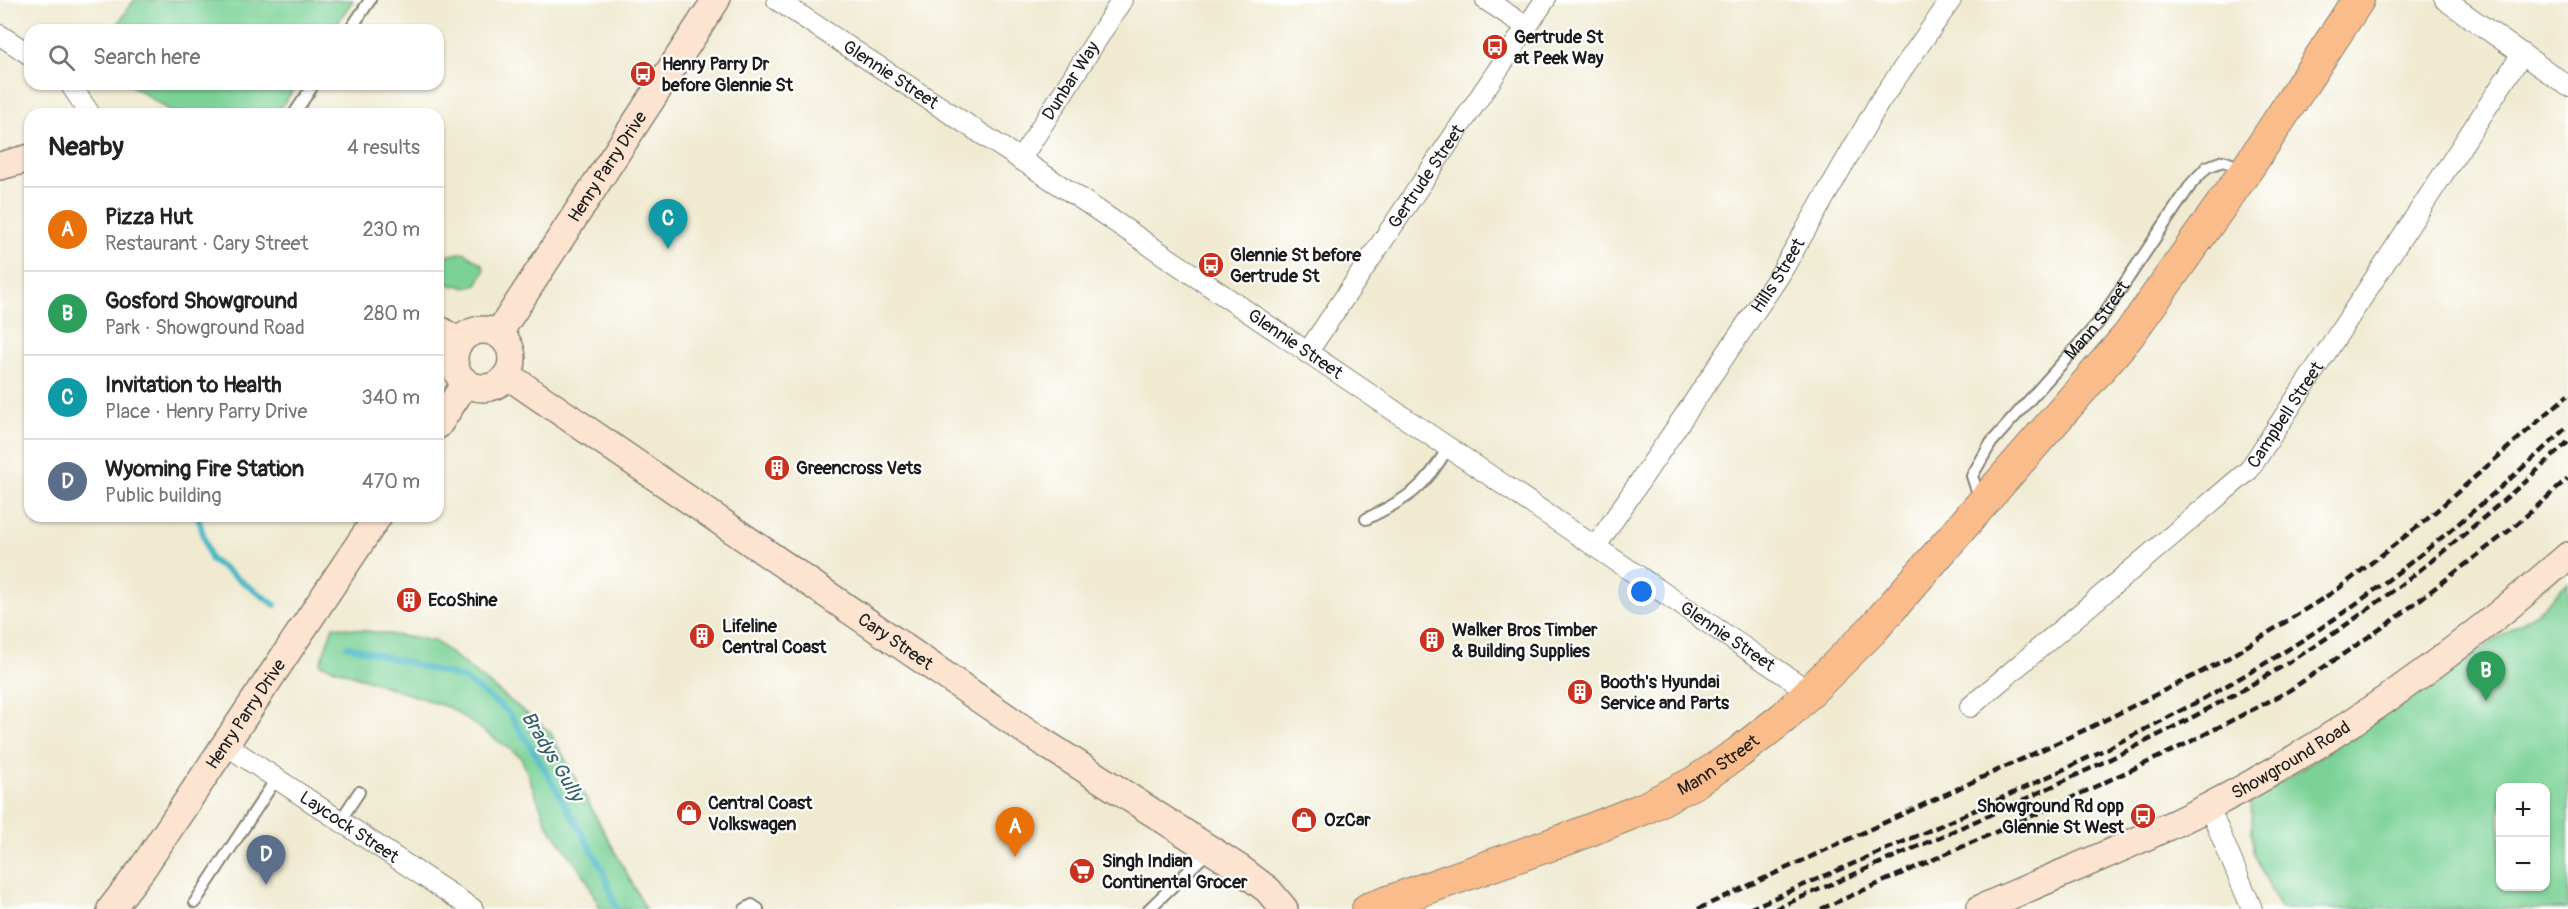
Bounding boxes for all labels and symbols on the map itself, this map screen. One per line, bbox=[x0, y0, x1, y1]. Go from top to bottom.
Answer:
place label: Gertrude St at Peek Way bbox=[1514, 26, 1604, 70]
bus stop icon: Gertrude St at Peek Way bbox=[1480, 32, 1510, 62]
street label: Glennie Street bbox=[838, 35, 943, 115]
street label: Dunbar Way bbox=[1037, 37, 1105, 125]
place label: Henry Parry Dr before Glennie St bbox=[662, 53, 794, 97]
bus stop icon: Henry Parry Dr before Glennie St bbox=[628, 59, 658, 89]
street label: Henry Parry Drive bbox=[563, 107, 652, 227]
street label: Gertrude Street bbox=[1383, 120, 1470, 233]
pin: C bbox=[648, 200, 688, 249]
street label: Hills Street bbox=[1746, 234, 1811, 318]
place label: Glennie St before Gertrude St bbox=[1230, 244, 1362, 288]
bus stop icon: Glennie St before Gertrude St bbox=[1196, 250, 1226, 280]
street label: Mann Street bbox=[2060, 276, 2136, 365]
street label: Glennie Street bbox=[1243, 304, 1348, 385]
street label: Campbell Street bbox=[2242, 357, 2329, 473]
building icon: Greencross Vets bbox=[762, 453, 792, 483]
place label: Greencross Vets bbox=[796, 457, 922, 480]
your location bbox=[1627, 577, 1656, 606]
building icon: EcoShine bbox=[394, 585, 424, 615]
place label: EcoShine bbox=[428, 589, 498, 612]
street label: Glennie Street bbox=[1675, 596, 1780, 677]
street label: Cary Street bbox=[853, 608, 938, 676]
place label: Lifeline Central Coast bbox=[722, 615, 827, 659]
place label: Walker Bros Timber & Building Supplies bbox=[1452, 619, 1598, 663]
building icon: Lifeline Central Coast bbox=[687, 621, 717, 651]
building icon: Walker Bros Timber & Building Supplies bbox=[1417, 625, 1447, 655]
pin: B bbox=[2466, 652, 2506, 701]
street label: Henry Parry Drive bbox=[201, 655, 291, 774]
place label: Booth's Hyundai Service and Parts bbox=[1600, 671, 1730, 715]
building icon: Booth's Hyundai Service and Parts bbox=[1565, 677, 1595, 707]
water label: Bradys Gully bbox=[516, 707, 590, 808]
street label: Showground Road bbox=[2227, 716, 2355, 805]
street label: Mann Street bbox=[1674, 729, 1765, 801]
street label: Laycock Street bbox=[295, 786, 404, 869]
place label: Central Coast Volkswagen bbox=[708, 792, 813, 836]
place label: Showground Rd opp Glennie St West bbox=[1977, 795, 2125, 839]
shop icon: Central Coast Volkswagen bbox=[674, 798, 704, 828]
bus stop icon: Showground Rd opp Glennie St West bbox=[2128, 801, 2158, 831]
shop icon: OzCar bbox=[1289, 805, 1319, 835]
pin: A bbox=[996, 808, 1034, 857]
place label: OzCar bbox=[1324, 809, 1371, 832]
pin: D bbox=[246, 836, 286, 885]
place label: Singh Indian Continental Grocer bbox=[1102, 850, 1248, 894]
supermarket icon: Singh Indian Continental Grocer bbox=[1067, 856, 1097, 886]

